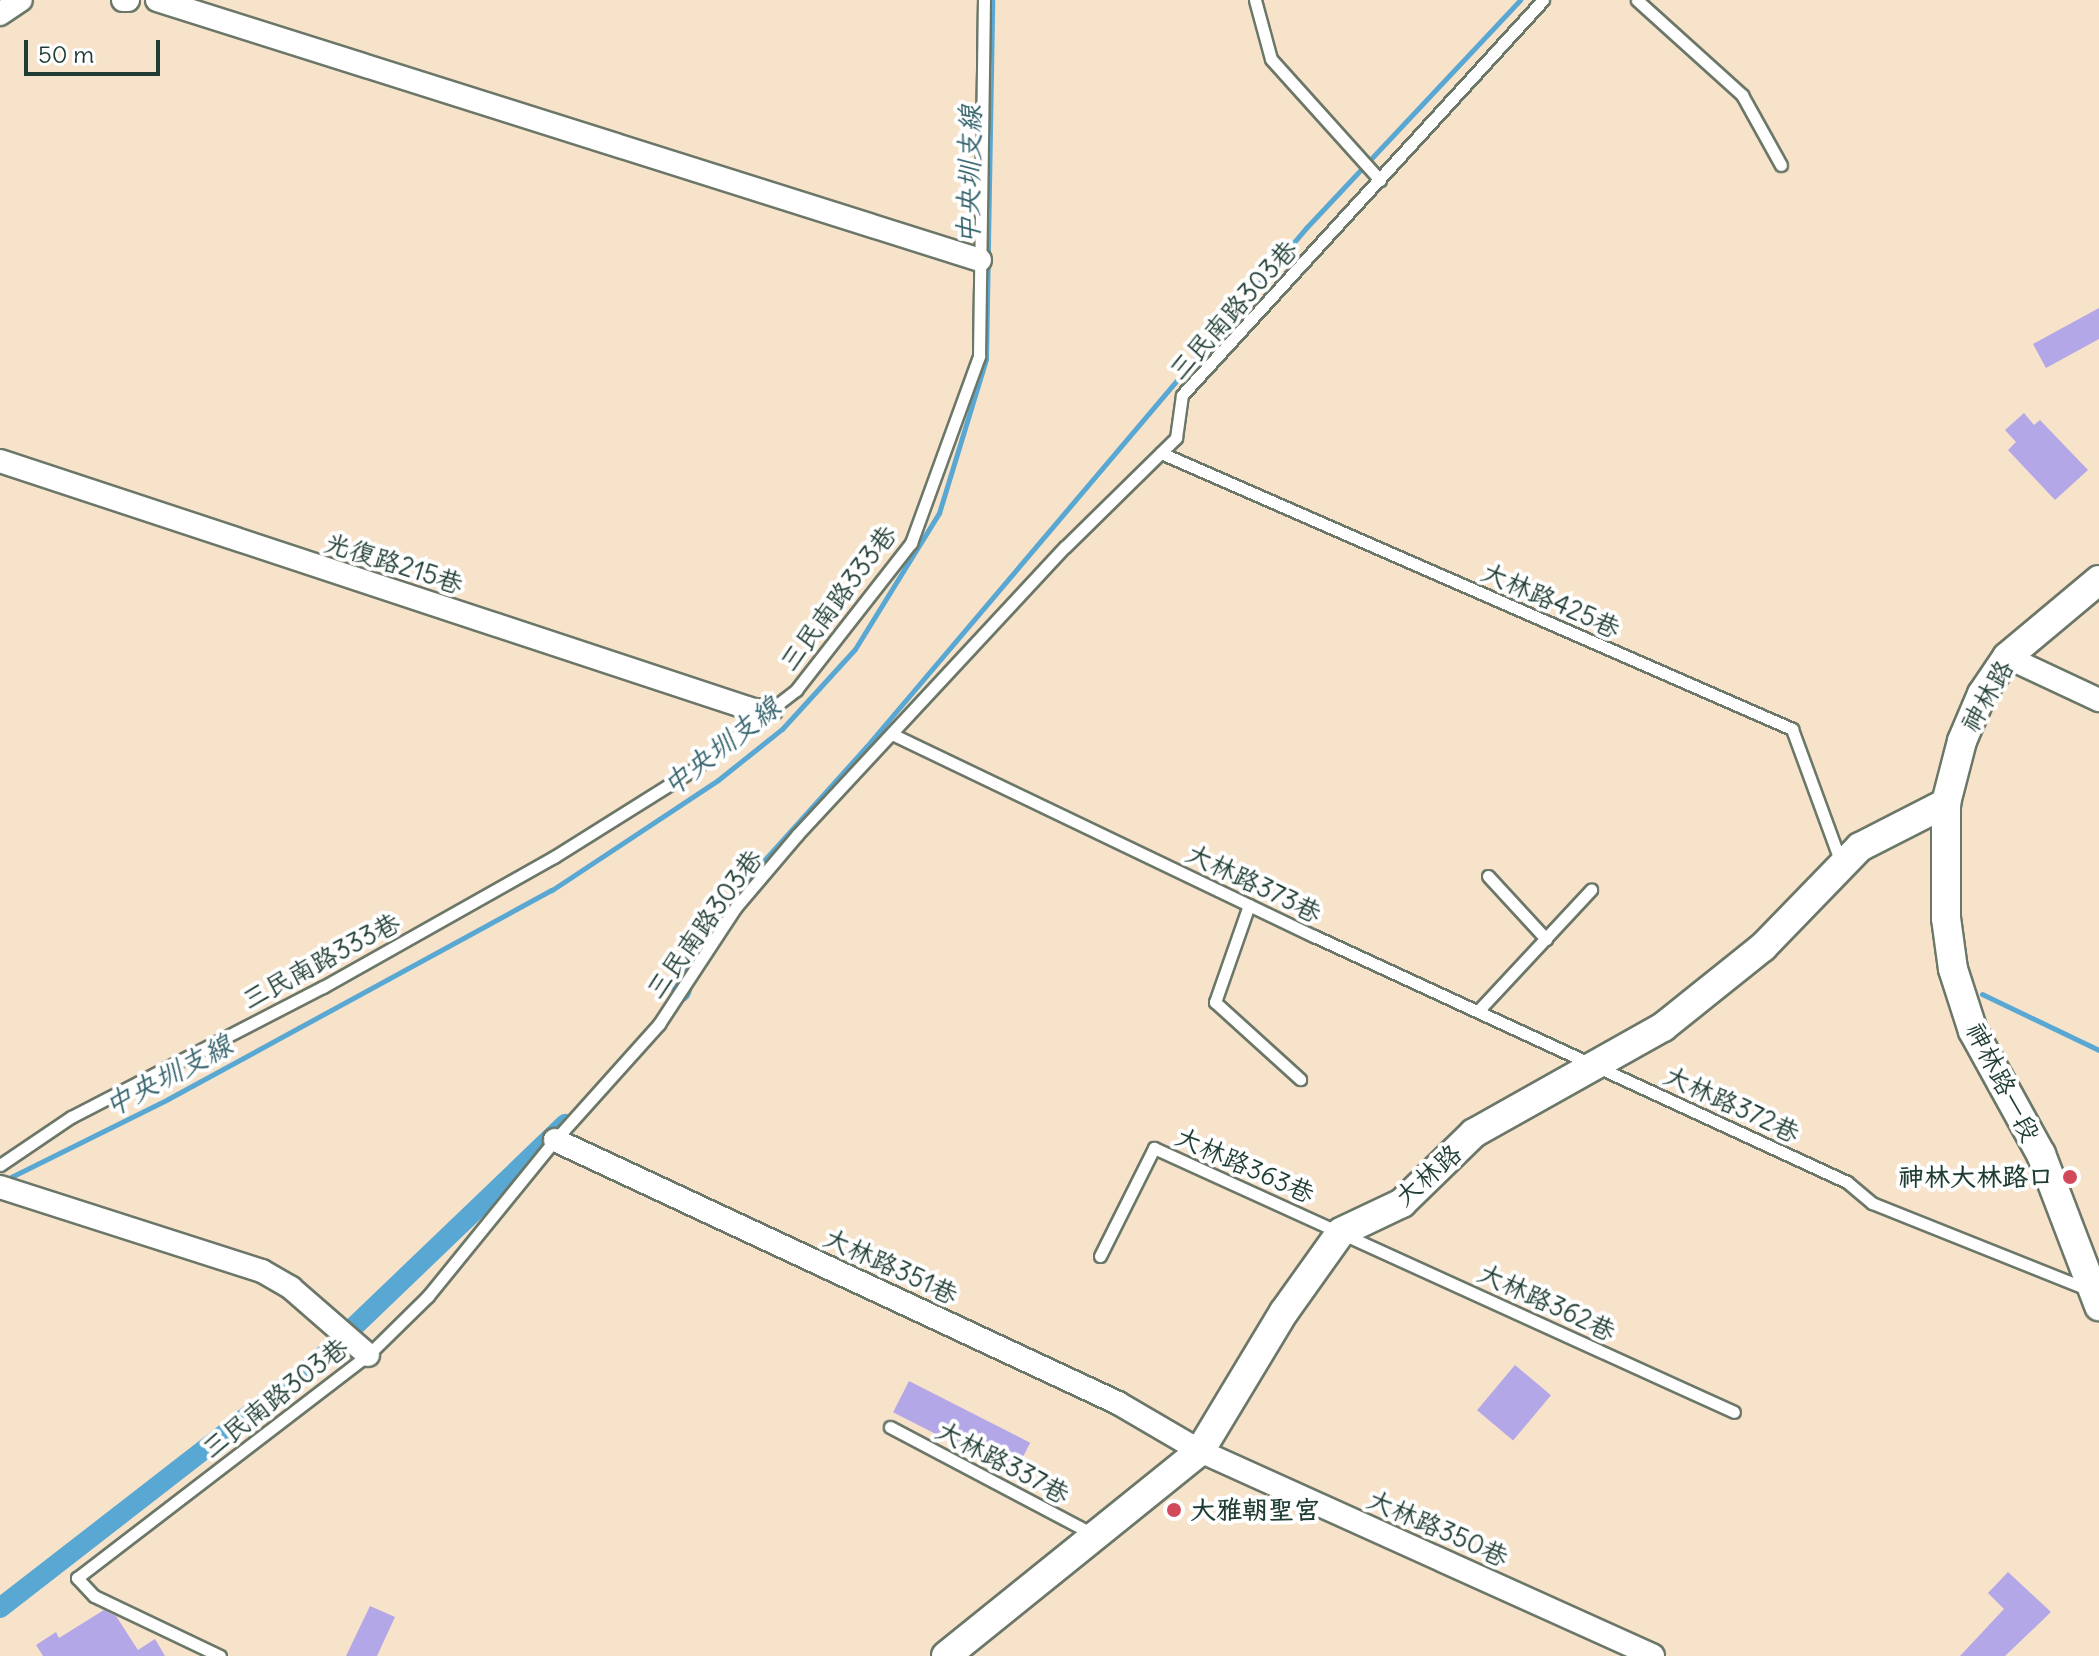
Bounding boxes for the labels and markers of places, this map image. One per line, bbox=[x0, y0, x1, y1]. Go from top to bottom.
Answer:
place label: 神林大林路口 bbox=[1898, 1161, 2054, 1193]
marker: 神林大林路口 bbox=[2061, 1168, 2079, 1186]
place label: 大雅朝聖宮 bbox=[1190, 1494, 1320, 1526]
marker: 大雅朝聖宮 bbox=[1165, 1501, 1183, 1519]

